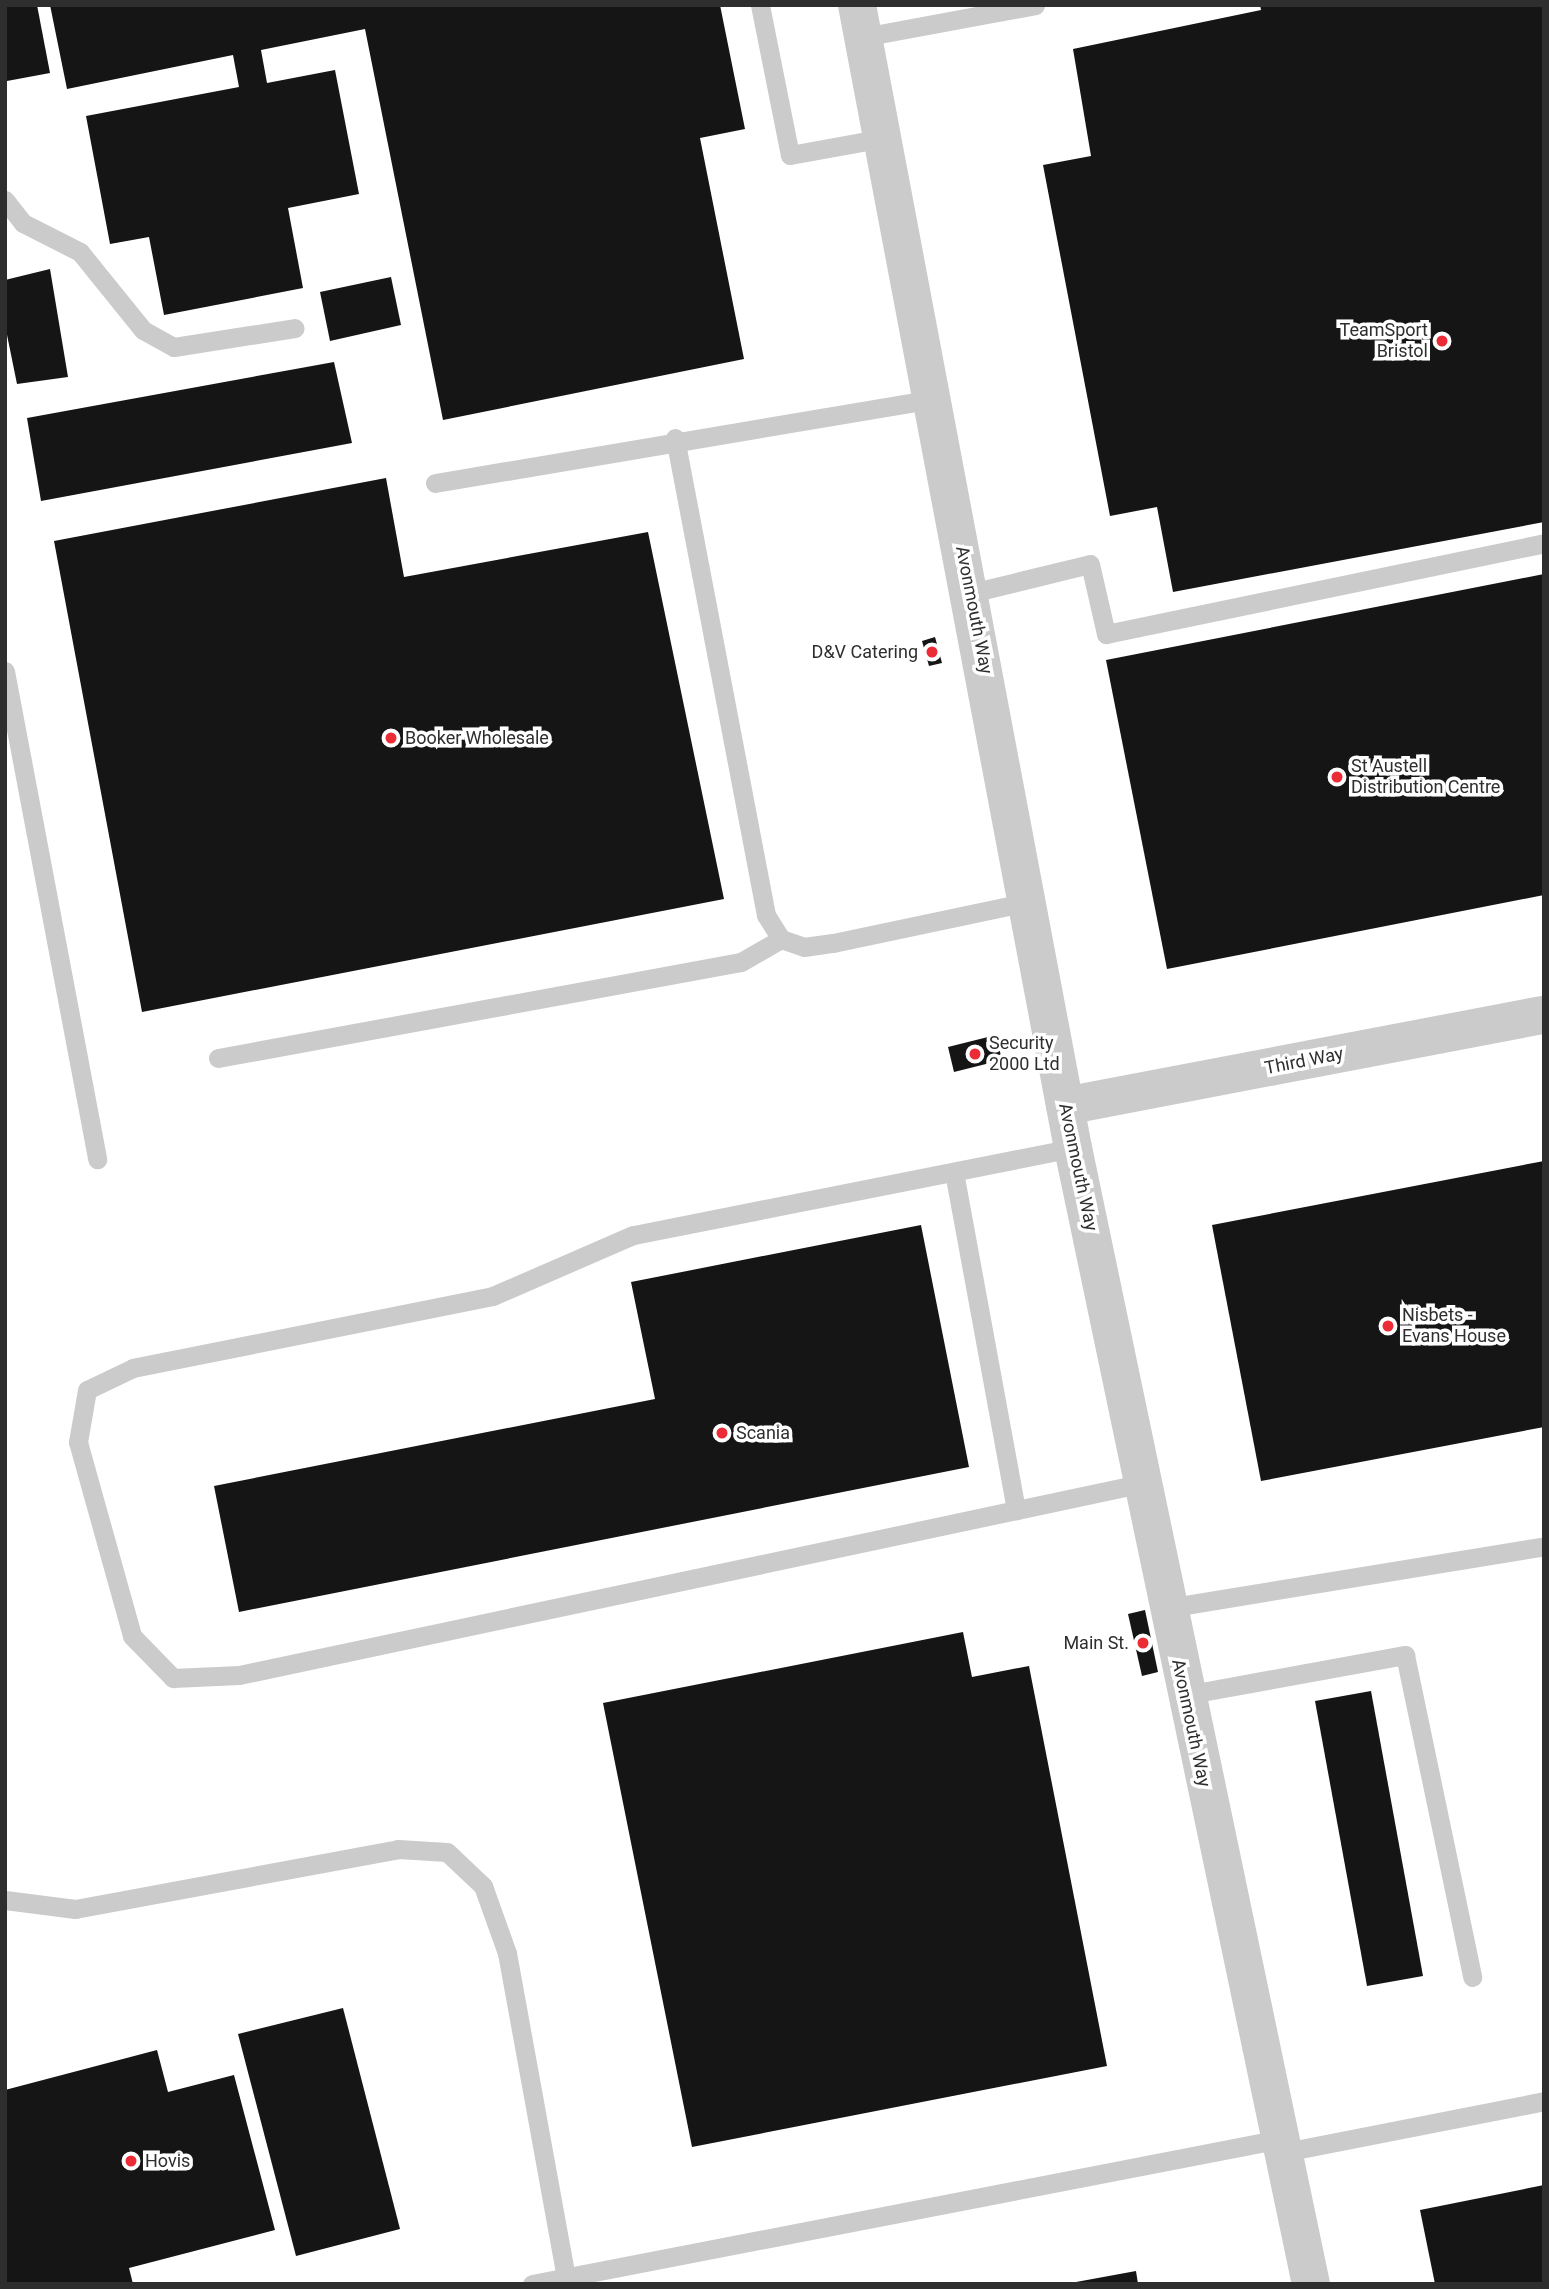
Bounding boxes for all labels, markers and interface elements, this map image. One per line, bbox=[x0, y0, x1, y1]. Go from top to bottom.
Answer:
place label: TeamSport Bristol bbox=[1340, 320, 1428, 362]
marker: TeamSport Bristol bbox=[1434, 333, 1450, 349]
street label: Avonmouth Way bbox=[951, 544, 997, 676]
place label: D&V Catering bbox=[812, 641, 918, 663]
marker: D&V Catering bbox=[924, 644, 940, 660]
place label: Booker Wholesale bbox=[405, 727, 549, 749]
marker: Booker Wholesale bbox=[383, 730, 399, 746]
place label: St Austell Distribution Centre bbox=[1351, 756, 1500, 798]
marker: St Austell Distribution Centre bbox=[1329, 769, 1345, 785]
place label: Security 2000 Ltd bbox=[989, 1033, 1060, 1076]
street label: Third Way bbox=[1263, 1043, 1345, 1079]
marker: Security 2000 Ltd bbox=[967, 1046, 983, 1062]
street label: Avonmouth Way bbox=[1054, 1101, 1102, 1233]
place label: Nisbets - Evans House bbox=[1402, 1305, 1506, 1348]
marker: Nisbets - Evans House bbox=[1380, 1318, 1396, 1334]
place label: Scania bbox=[736, 1422, 790, 1444]
marker: Scania bbox=[714, 1425, 730, 1441]
place label: Main St. bbox=[1063, 1632, 1129, 1654]
marker: Main St. bbox=[1135, 1635, 1151, 1651]
street label: Avonmouth Way bbox=[1167, 1657, 1215, 1789]
place label: Hovis bbox=[145, 2150, 190, 2172]
marker: Hovis bbox=[123, 2153, 139, 2169]

